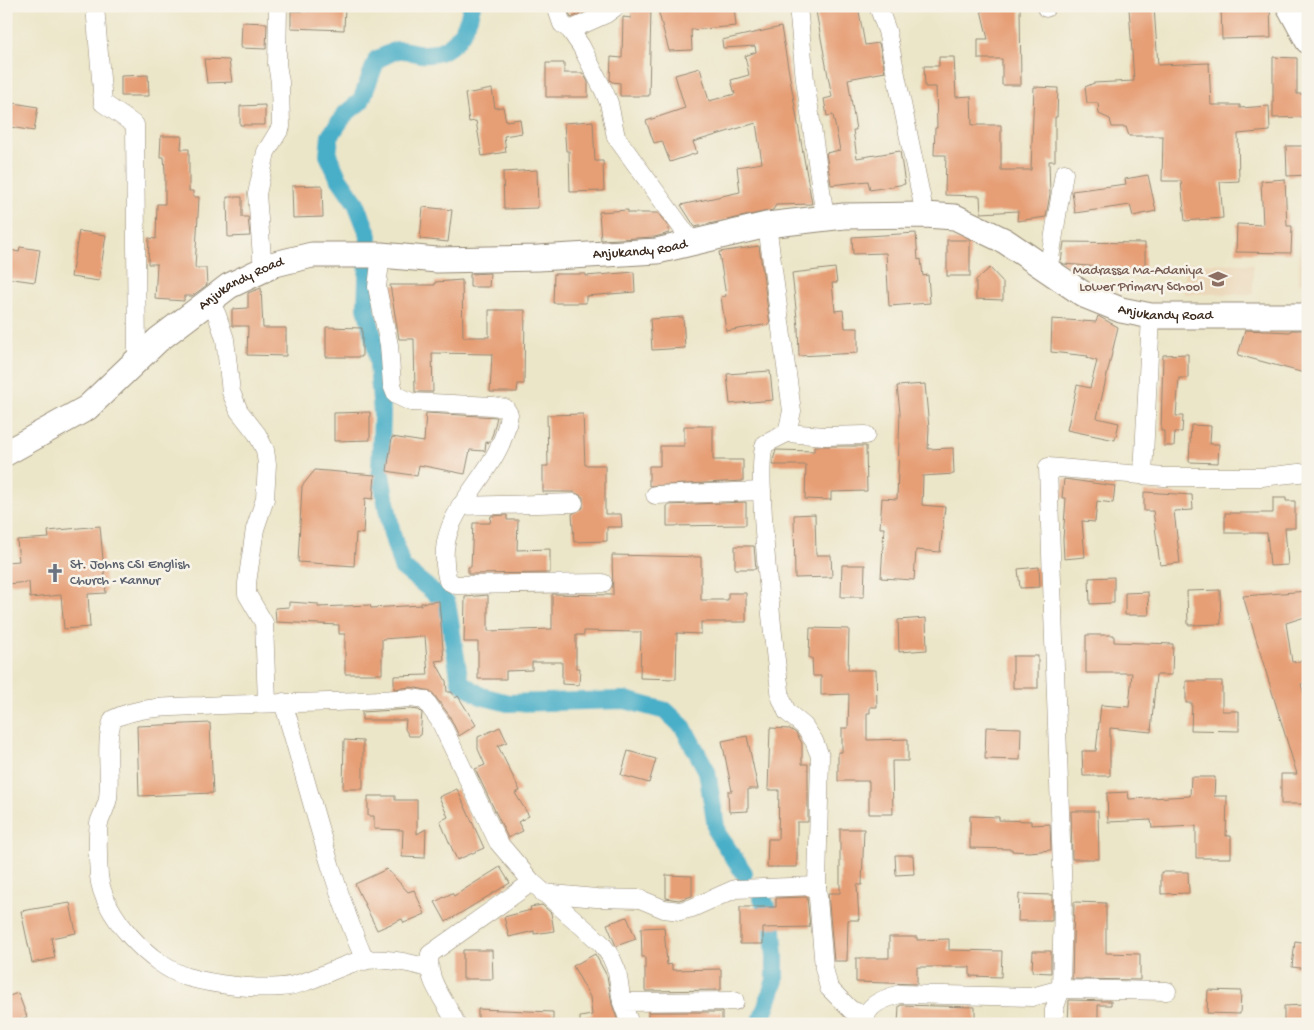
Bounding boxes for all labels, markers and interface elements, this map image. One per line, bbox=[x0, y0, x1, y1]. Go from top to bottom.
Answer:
street label: Anjukandy Road bbox=[592, 235, 691, 263]
street label: Anjukandy Road bbox=[195, 253, 287, 314]
place label: Madrassa Ma-Adaniya Lower Primary School bbox=[1073, 263, 1204, 296]
school or university icon: Madrassa Ma-Adaniya Lower Primary School bbox=[1207, 268, 1229, 290]
street label: Anjukandy Road bbox=[1116, 301, 1214, 325]
place label: St. Johns CSI English Church - Kannur bbox=[70, 557, 191, 590]
church icon: St. Johns CSI English Church - Kannur bbox=[44, 562, 66, 584]

